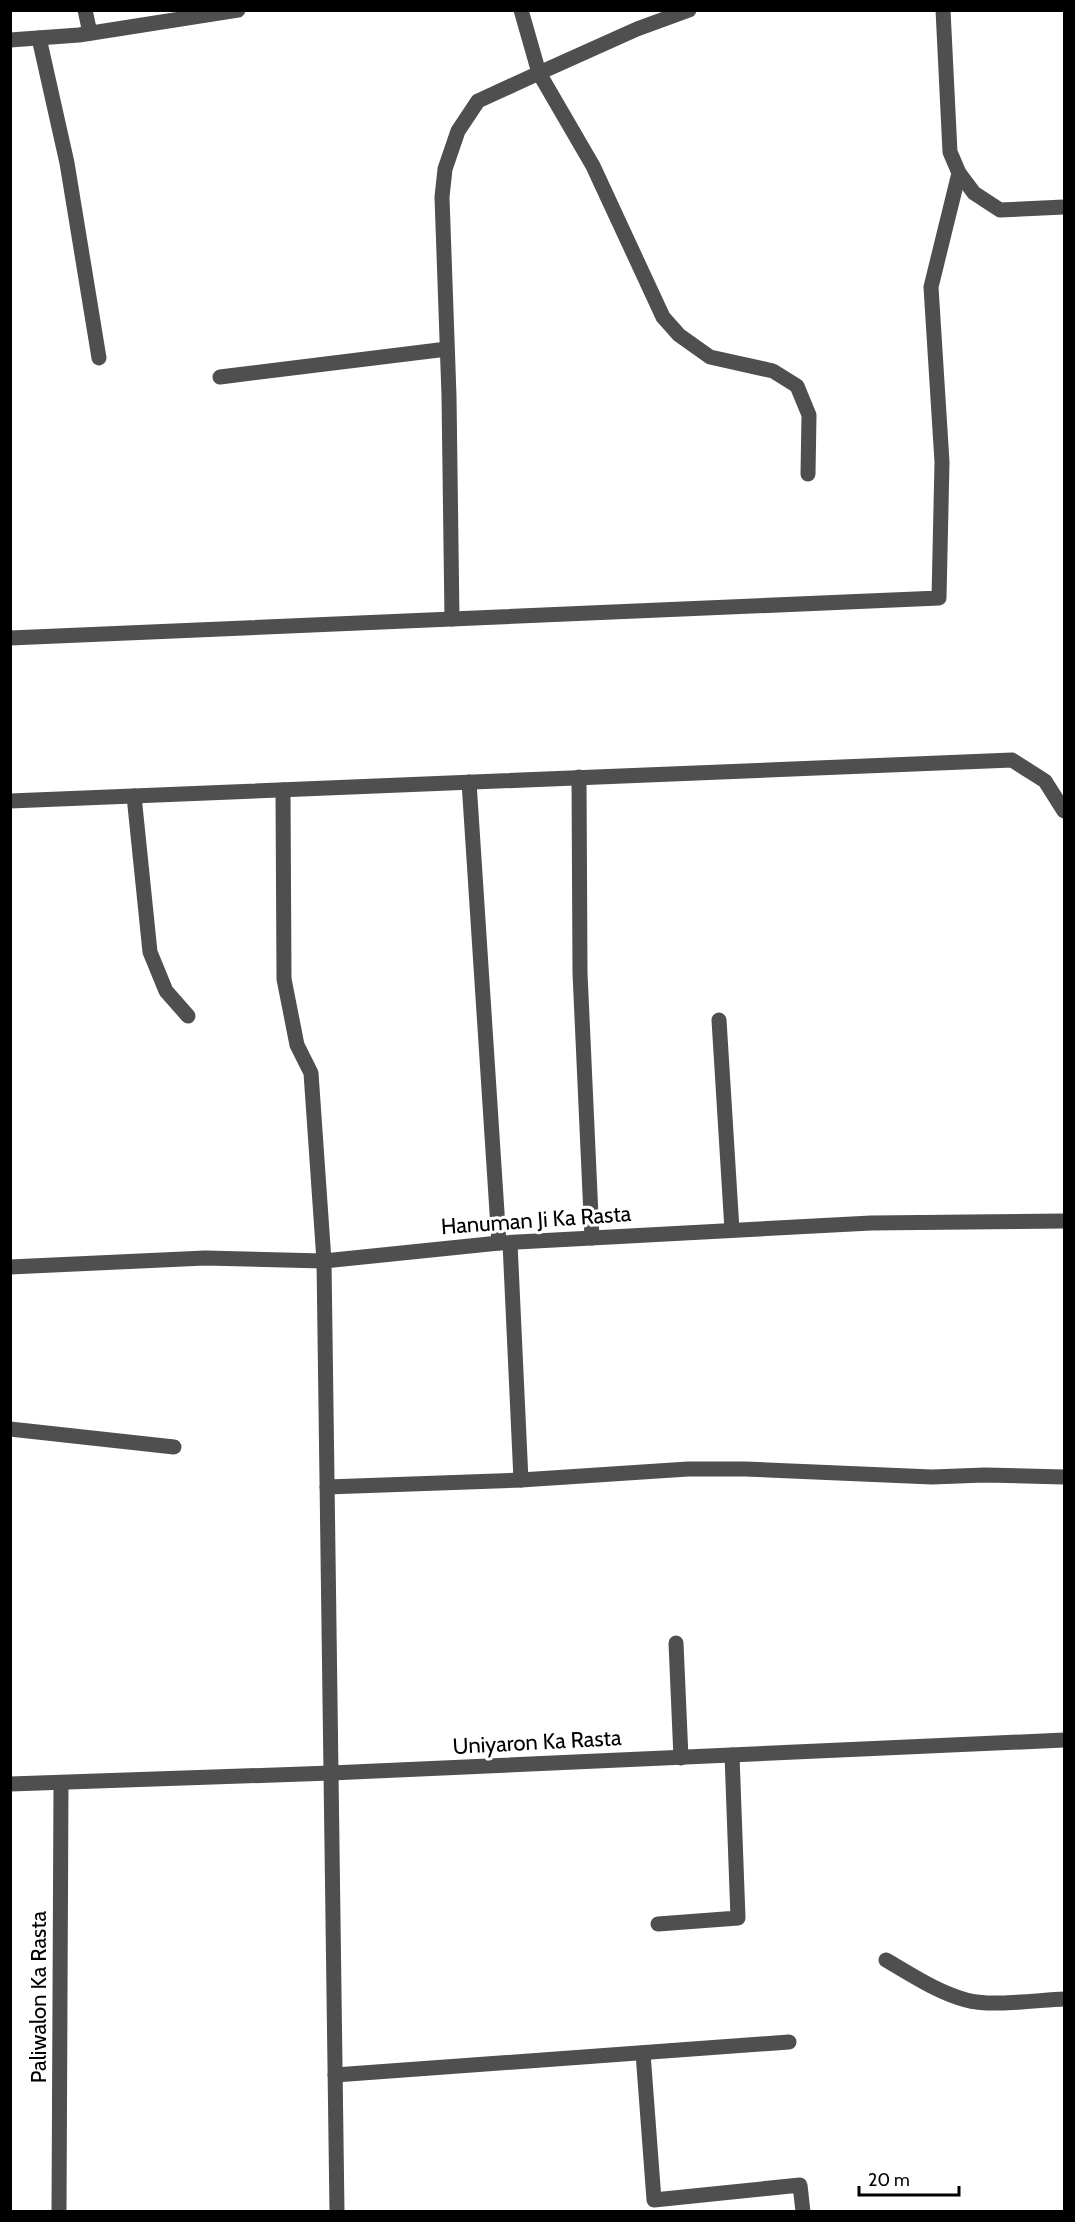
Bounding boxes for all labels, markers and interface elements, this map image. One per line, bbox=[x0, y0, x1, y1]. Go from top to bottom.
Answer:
street label: Hanuman Ji Ka Rasta bbox=[440, 1200, 632, 1240]
street label: Uniyaron Ka Rasta bbox=[452, 1724, 622, 1760]
street label: Paliwalon Ka Rasta bbox=[25, 1910, 52, 2083]
scale bar bbox=[859, 2159, 960, 2197]
text: 20 m bbox=[868, 2169, 910, 2191]

